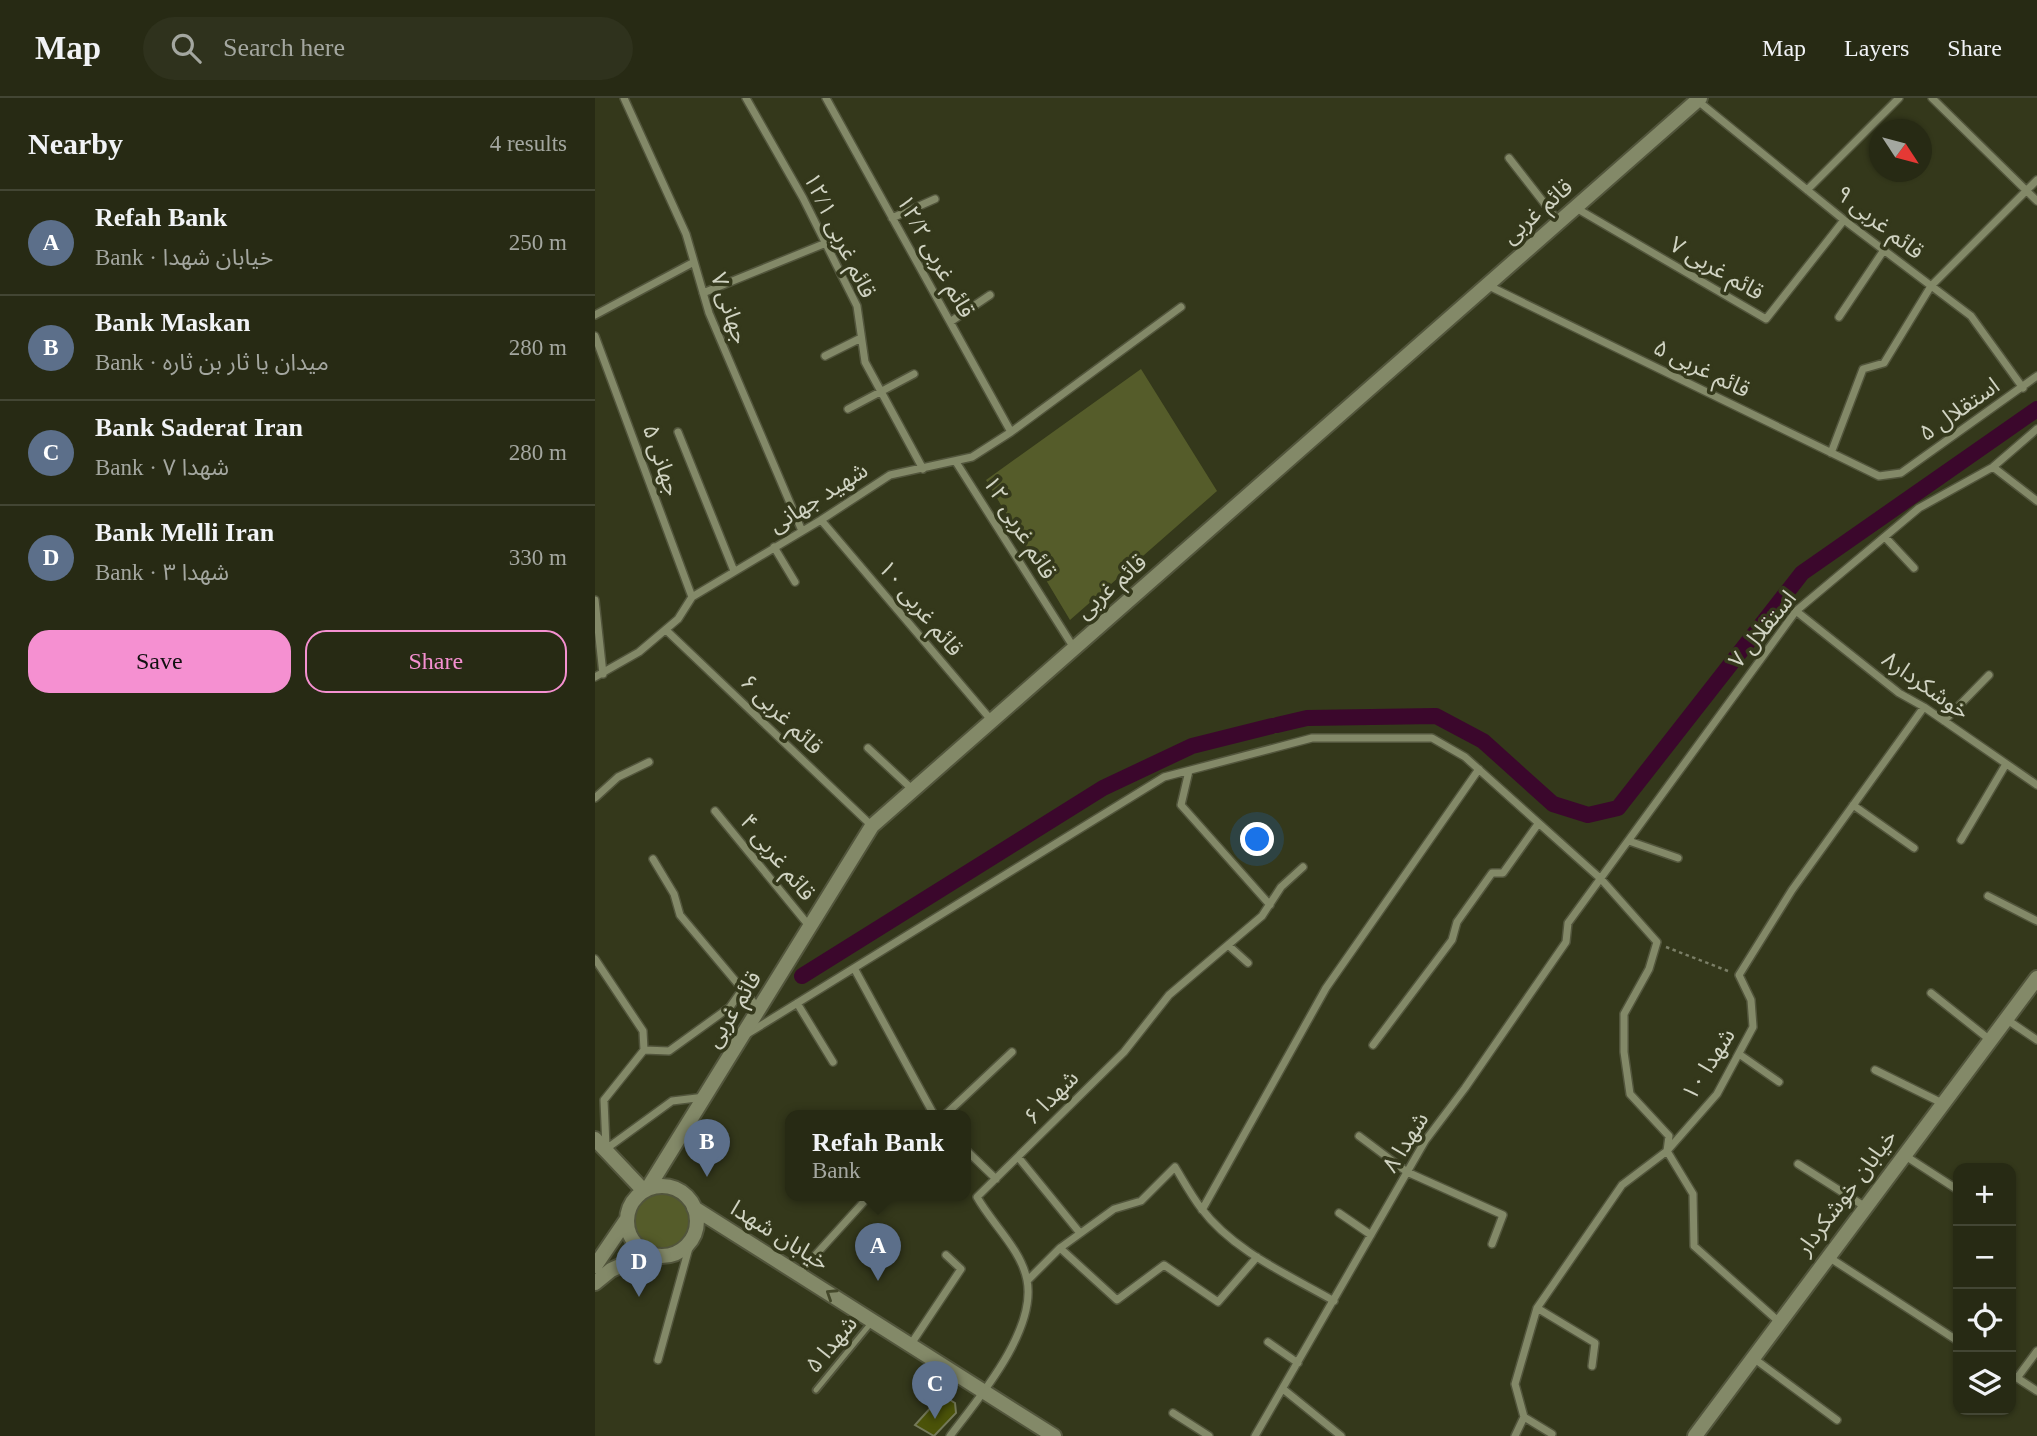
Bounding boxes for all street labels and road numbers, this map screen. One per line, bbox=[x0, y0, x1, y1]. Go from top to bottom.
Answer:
street label: قائم غربی ۱۲/۱ bbox=[795, 168, 881, 304]
street label: قائم غربی bbox=[1497, 174, 1580, 252]
street label: قائم غربی ۹ bbox=[1829, 181, 1928, 267]
street label: قائم غربی ۱۲/۲ bbox=[888, 190, 980, 324]
street label: قائم غربی ۷ bbox=[1664, 232, 1768, 309]
street label: جهانی ۷ bbox=[706, 269, 753, 347]
street label: قائم غربی ۵ bbox=[1648, 334, 1754, 406]
street label: استقلال ۵ bbox=[1914, 373, 2005, 447]
street label: جهانی ۵ bbox=[638, 421, 685, 499]
street label: شهید جهانی bbox=[764, 457, 872, 538]
street label: قائم غربی ۱۲ bbox=[975, 471, 1061, 586]
street label: قائم غربی bbox=[1071, 549, 1154, 627]
street label: قائم غربی ۱۰ bbox=[870, 555, 968, 664]
street label: استقلال ۷ bbox=[1724, 586, 1802, 674]
street label: خوشکردار۸ bbox=[1877, 646, 1974, 725]
street label: قائم غربی ۶ bbox=[733, 669, 828, 762]
street label: قائم غربی ۴ bbox=[732, 809, 820, 908]
street label: قائم غربی bbox=[700, 967, 770, 1054]
street label: شهدا ۱۰ bbox=[1677, 1024, 1740, 1105]
street label: شهدا ۶ bbox=[1019, 1065, 1084, 1130]
street label: شهدا ۸ bbox=[1377, 1108, 1434, 1177]
street label: خیابان خوشکردار bbox=[1790, 1125, 1903, 1261]
street label: خیابان شهدا bbox=[726, 1196, 833, 1275]
street label: شهدا ۵ bbox=[800, 1311, 862, 1378]

